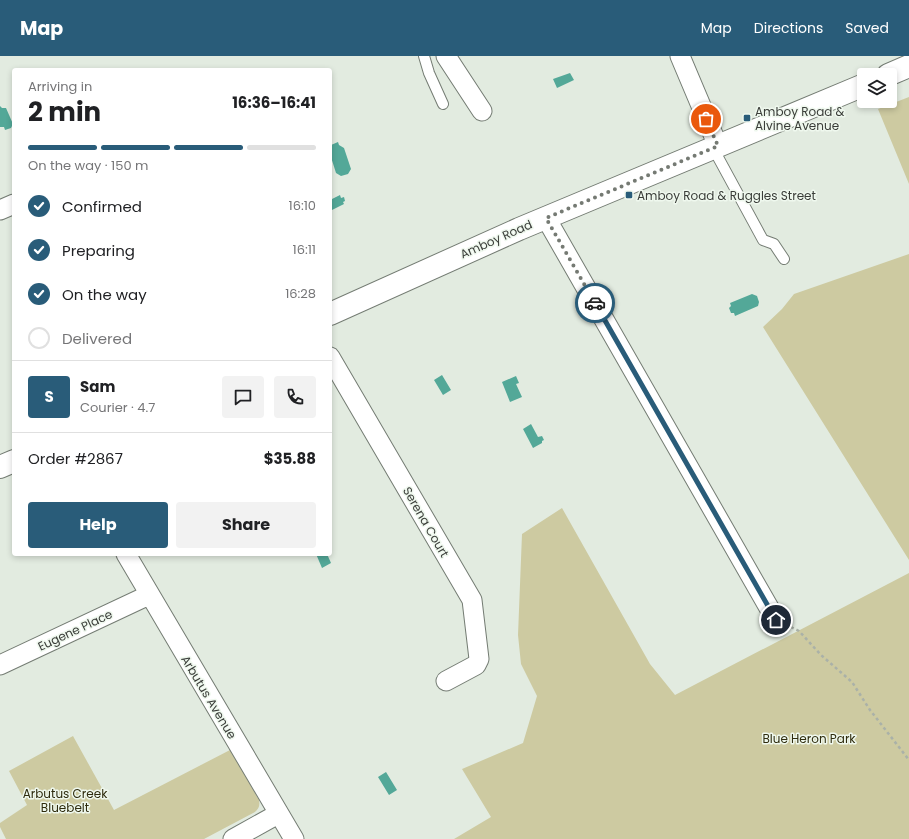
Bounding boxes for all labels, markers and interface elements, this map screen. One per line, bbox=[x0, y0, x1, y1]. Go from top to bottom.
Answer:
text: Map bbox=[20, 15, 63, 42]
text: Map bbox=[701, 18, 732, 38]
text: Directions bbox=[754, 18, 823, 38]
text: Saved bbox=[845, 18, 889, 38]
map controls bbox=[857, 68, 897, 108]
button: layers bbox=[857, 68, 897, 108]
text: Arriving in bbox=[28, 77, 92, 96]
text: 16:36–16:41 bbox=[232, 92, 316, 113]
text: 2 min bbox=[28, 94, 101, 130]
pin bbox=[689, 102, 723, 136]
place label: Amboy Road & Alvine Avenue bbox=[755, 103, 845, 134]
icon: bag bbox=[695, 108, 717, 130]
marker: Amboy Road & Alvine Avenue bbox=[742, 113, 752, 123]
text: On the way · 150 m bbox=[28, 156, 148, 175]
place label: Amboy Road & Ruggles Street bbox=[637, 187, 816, 204]
marker: Amboy Road & Ruggles Street bbox=[624, 190, 634, 200]
icon: check bbox=[28, 195, 50, 217]
text: Confirmed bbox=[62, 196, 142, 217]
text: 16:10 bbox=[288, 196, 316, 215]
street label: Amboy Road bbox=[457, 215, 535, 263]
icon: check bbox=[28, 239, 50, 261]
text: Preparing bbox=[62, 240, 135, 261]
text: 16:11 bbox=[292, 240, 316, 259]
icon: check bbox=[28, 283, 50, 305]
courier bbox=[575, 283, 615, 323]
text: On the way bbox=[62, 284, 147, 305]
text: 16:28 bbox=[285, 284, 316, 303]
icon: car bbox=[584, 292, 606, 314]
text: Delivered bbox=[62, 328, 132, 349]
text: Sam bbox=[80, 376, 115, 397]
button: chat bbox=[222, 376, 264, 418]
button: phone bbox=[274, 376, 316, 418]
text: S bbox=[44, 386, 54, 407]
text: Courier · 4.7 bbox=[80, 398, 155, 417]
text: Order #2867 bbox=[28, 448, 123, 469]
text: $35.88 bbox=[264, 448, 316, 469]
street label: Serena Court bbox=[399, 484, 453, 560]
button: Help bbox=[28, 502, 168, 548]
button: Share bbox=[176, 502, 316, 548]
pin bbox=[759, 603, 793, 637]
street label: Eugene Place bbox=[35, 605, 115, 655]
icon: home bbox=[765, 609, 787, 631]
street label: Arbutus Avenue bbox=[177, 652, 241, 742]
park label: Blue Heron Park bbox=[762, 730, 856, 747]
park label: Arbutus Creek Bluebelt bbox=[23, 785, 108, 816]

